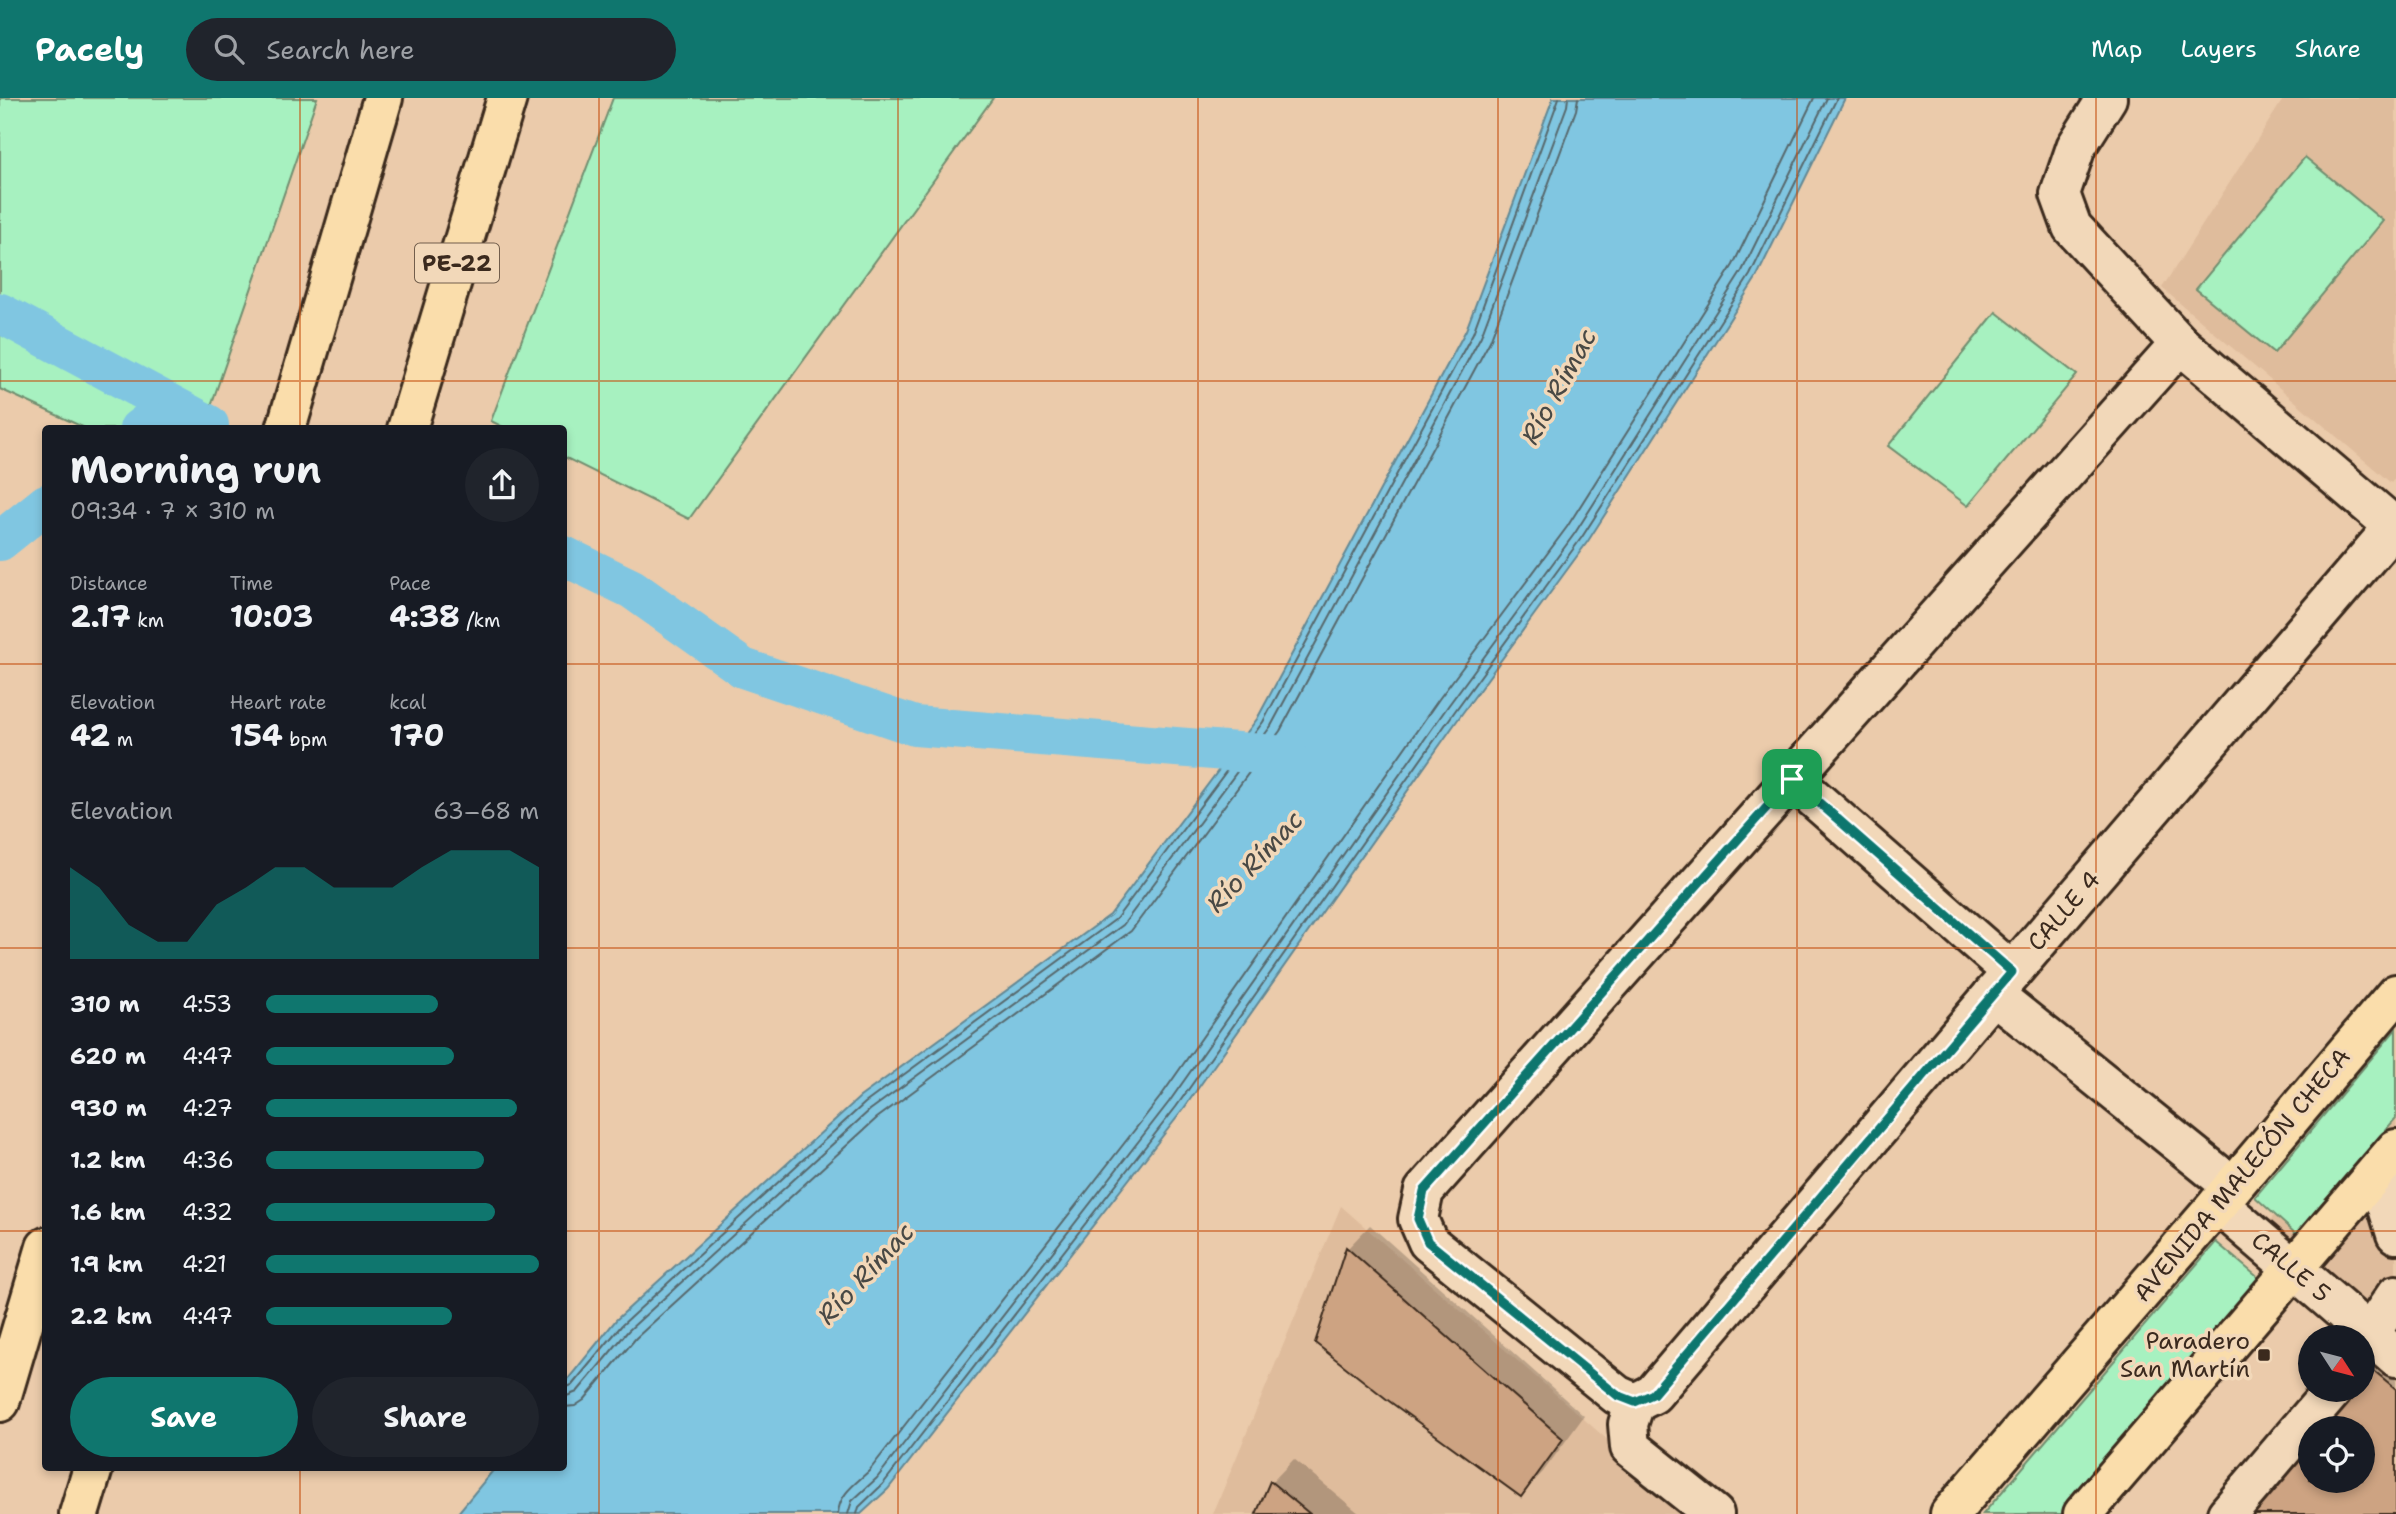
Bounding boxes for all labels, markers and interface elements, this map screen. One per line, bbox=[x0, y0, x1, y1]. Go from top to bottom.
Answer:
search box bbox=[186, 18, 676, 81]
text: Pacely bbox=[35, 27, 144, 72]
icon: search bbox=[210, 30, 248, 68]
text: Search here bbox=[266, 32, 415, 67]
text: Map bbox=[2091, 33, 2142, 65]
text: Layers bbox=[2180, 33, 2257, 65]
text: Share bbox=[2295, 33, 2361, 65]
road number: PE-22 bbox=[415, 244, 499, 282]
water label: Río Rímac bbox=[1512, 322, 1604, 450]
text: Morning run bbox=[70, 444, 321, 495]
button: share bbox=[465, 448, 539, 522]
text: 09:34 · 7 × 310 m bbox=[70, 496, 275, 526]
text: Distance bbox=[70, 571, 148, 596]
text: Time bbox=[230, 571, 273, 596]
text: Pace bbox=[389, 571, 431, 596]
text: 2.17 bbox=[70, 596, 131, 637]
text: 10:03 bbox=[230, 596, 313, 637]
text: 4:38 bbox=[389, 596, 460, 637]
text: km bbox=[131, 608, 164, 633]
text: /km bbox=[460, 608, 500, 633]
text: Elevation bbox=[70, 690, 155, 715]
text: Heart rate bbox=[230, 690, 326, 715]
text: kcal bbox=[389, 690, 426, 715]
text: 42 bbox=[70, 715, 110, 756]
text: 154 bbox=[230, 715, 283, 756]
text: 170 bbox=[389, 715, 444, 756]
text: m bbox=[110, 727, 133, 752]
text: bpm bbox=[283, 727, 327, 752]
pin bbox=[1762, 749, 1822, 809]
icon: arrive bbox=[1773, 760, 1811, 798]
text: Elevation bbox=[70, 796, 173, 826]
text: 63–68 m bbox=[433, 796, 539, 826]
water label: Río Rímac bbox=[1198, 802, 1310, 920]
street label: CALLE 4 bbox=[2020, 864, 2108, 958]
text: 310 m bbox=[70, 989, 140, 1019]
text: 4:53 bbox=[182, 989, 232, 1019]
text: 620 m bbox=[70, 1041, 146, 1071]
text: 4:47 bbox=[182, 1041, 233, 1071]
street label: AVENIDA MALECÓN CHECA bbox=[2126, 1041, 2358, 1309]
text: 930 m bbox=[70, 1093, 147, 1123]
text: 4:27 bbox=[182, 1093, 233, 1123]
text: 1.2 km bbox=[70, 1145, 146, 1175]
text: 4:36 bbox=[182, 1145, 234, 1175]
text: 1.6 km bbox=[70, 1197, 145, 1227]
text: 4:32 bbox=[182, 1197, 233, 1227]
water label: Río Rímac bbox=[809, 1214, 921, 1332]
street label: CALLE 5 bbox=[2245, 1224, 2337, 1310]
text: 1.9 km bbox=[70, 1249, 143, 1279]
text: 4:21 bbox=[182, 1249, 227, 1279]
text: 2.2 km bbox=[70, 1301, 152, 1331]
text: 4:47 bbox=[182, 1301, 233, 1331]
place label: Paradero San Martín bbox=[2120, 1325, 2250, 1385]
north arrow bbox=[2298, 1325, 2375, 1402]
map controls bbox=[2298, 1325, 2375, 1493]
marker: Paradero San Martín bbox=[2256, 1347, 2272, 1363]
button: Save bbox=[70, 1377, 298, 1457]
button: Share bbox=[312, 1377, 539, 1457]
button: locate bbox=[2298, 1416, 2375, 1493]

